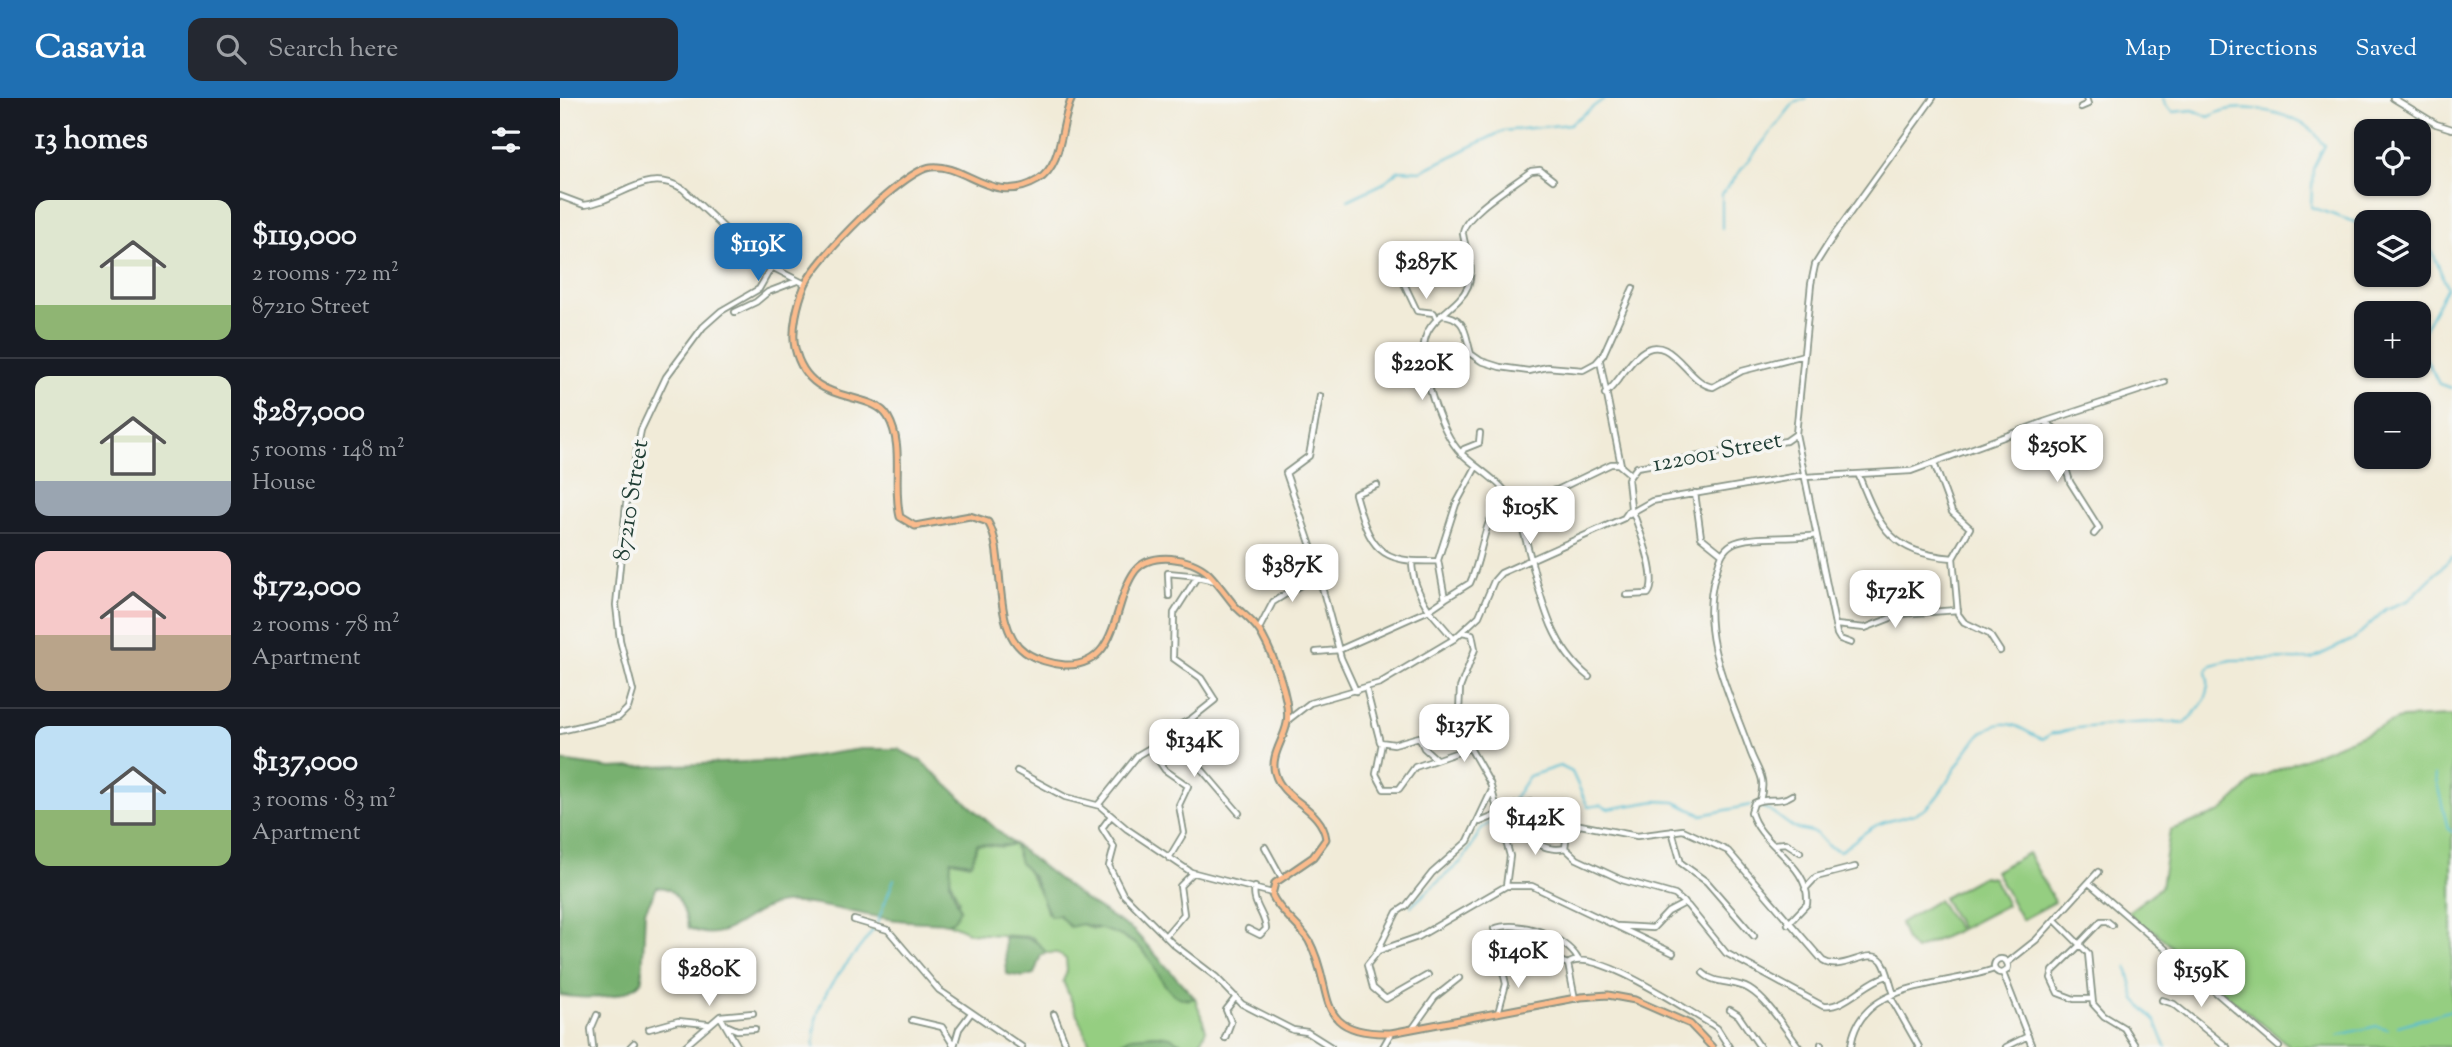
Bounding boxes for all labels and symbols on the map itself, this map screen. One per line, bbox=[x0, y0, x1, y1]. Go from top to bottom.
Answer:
pin: $119K bbox=[709, 223, 807, 283]
pin: $287K bbox=[1377, 242, 1475, 301]
pin: $220K bbox=[1373, 342, 1471, 402]
street label: 122001 Street bbox=[1650, 424, 1785, 482]
pin: $250K bbox=[2008, 424, 2106, 484]
street label: 87210 Street bbox=[606, 437, 658, 564]
pin: $105K bbox=[1481, 486, 1579, 546]
pin: $387K bbox=[1243, 545, 1341, 604]
pin: $172K bbox=[1846, 570, 1944, 630]
pin: $137K bbox=[1415, 704, 1513, 764]
pin: $134K bbox=[1145, 720, 1243, 779]
pin: $142K bbox=[1486, 798, 1584, 857]
pin: $140K bbox=[1469, 930, 1567, 990]
pin: $280K bbox=[660, 948, 758, 1008]
pin: $159K bbox=[2152, 950, 2250, 1009]

